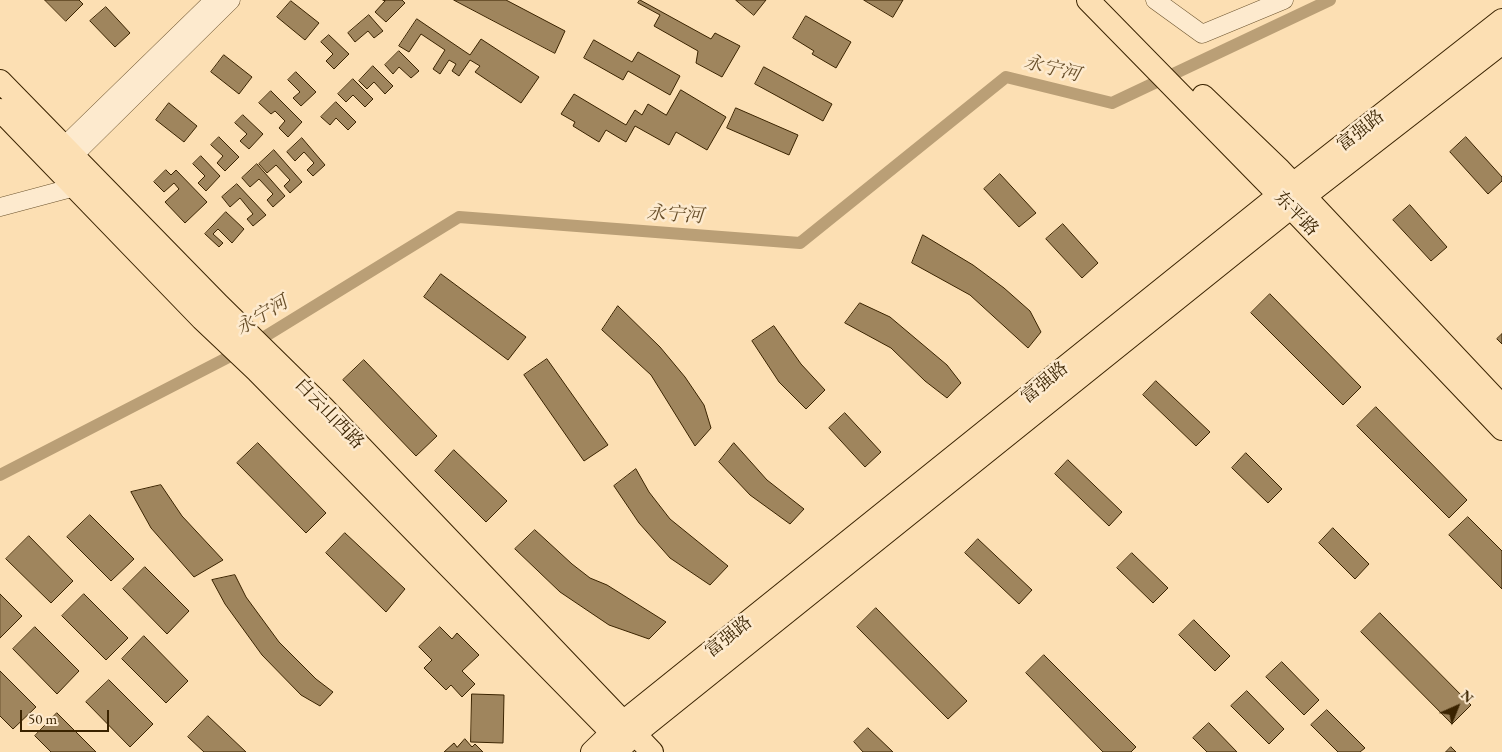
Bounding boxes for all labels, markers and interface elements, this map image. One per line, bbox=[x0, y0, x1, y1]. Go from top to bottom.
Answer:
water label: 永宁河 bbox=[1022, 51, 1082, 87]
street label: 富强路 bbox=[1333, 106, 1389, 156]
street label: 东平路 bbox=[1269, 187, 1323, 241]
water label: 永宁河 bbox=[646, 202, 704, 228]
water label: 永宁河 bbox=[232, 292, 292, 340]
street label: 富强路 bbox=[1017, 358, 1073, 408]
street label: 白云山西路 bbox=[290, 374, 368, 454]
street label: 富强路 bbox=[701, 612, 757, 662]
north arrow bbox=[1432, 682, 1482, 732]
text: N bbox=[1457, 686, 1478, 707]
scale bar bbox=[22, 700, 111, 732]
text: 50 m bbox=[28, 709, 57, 728]

